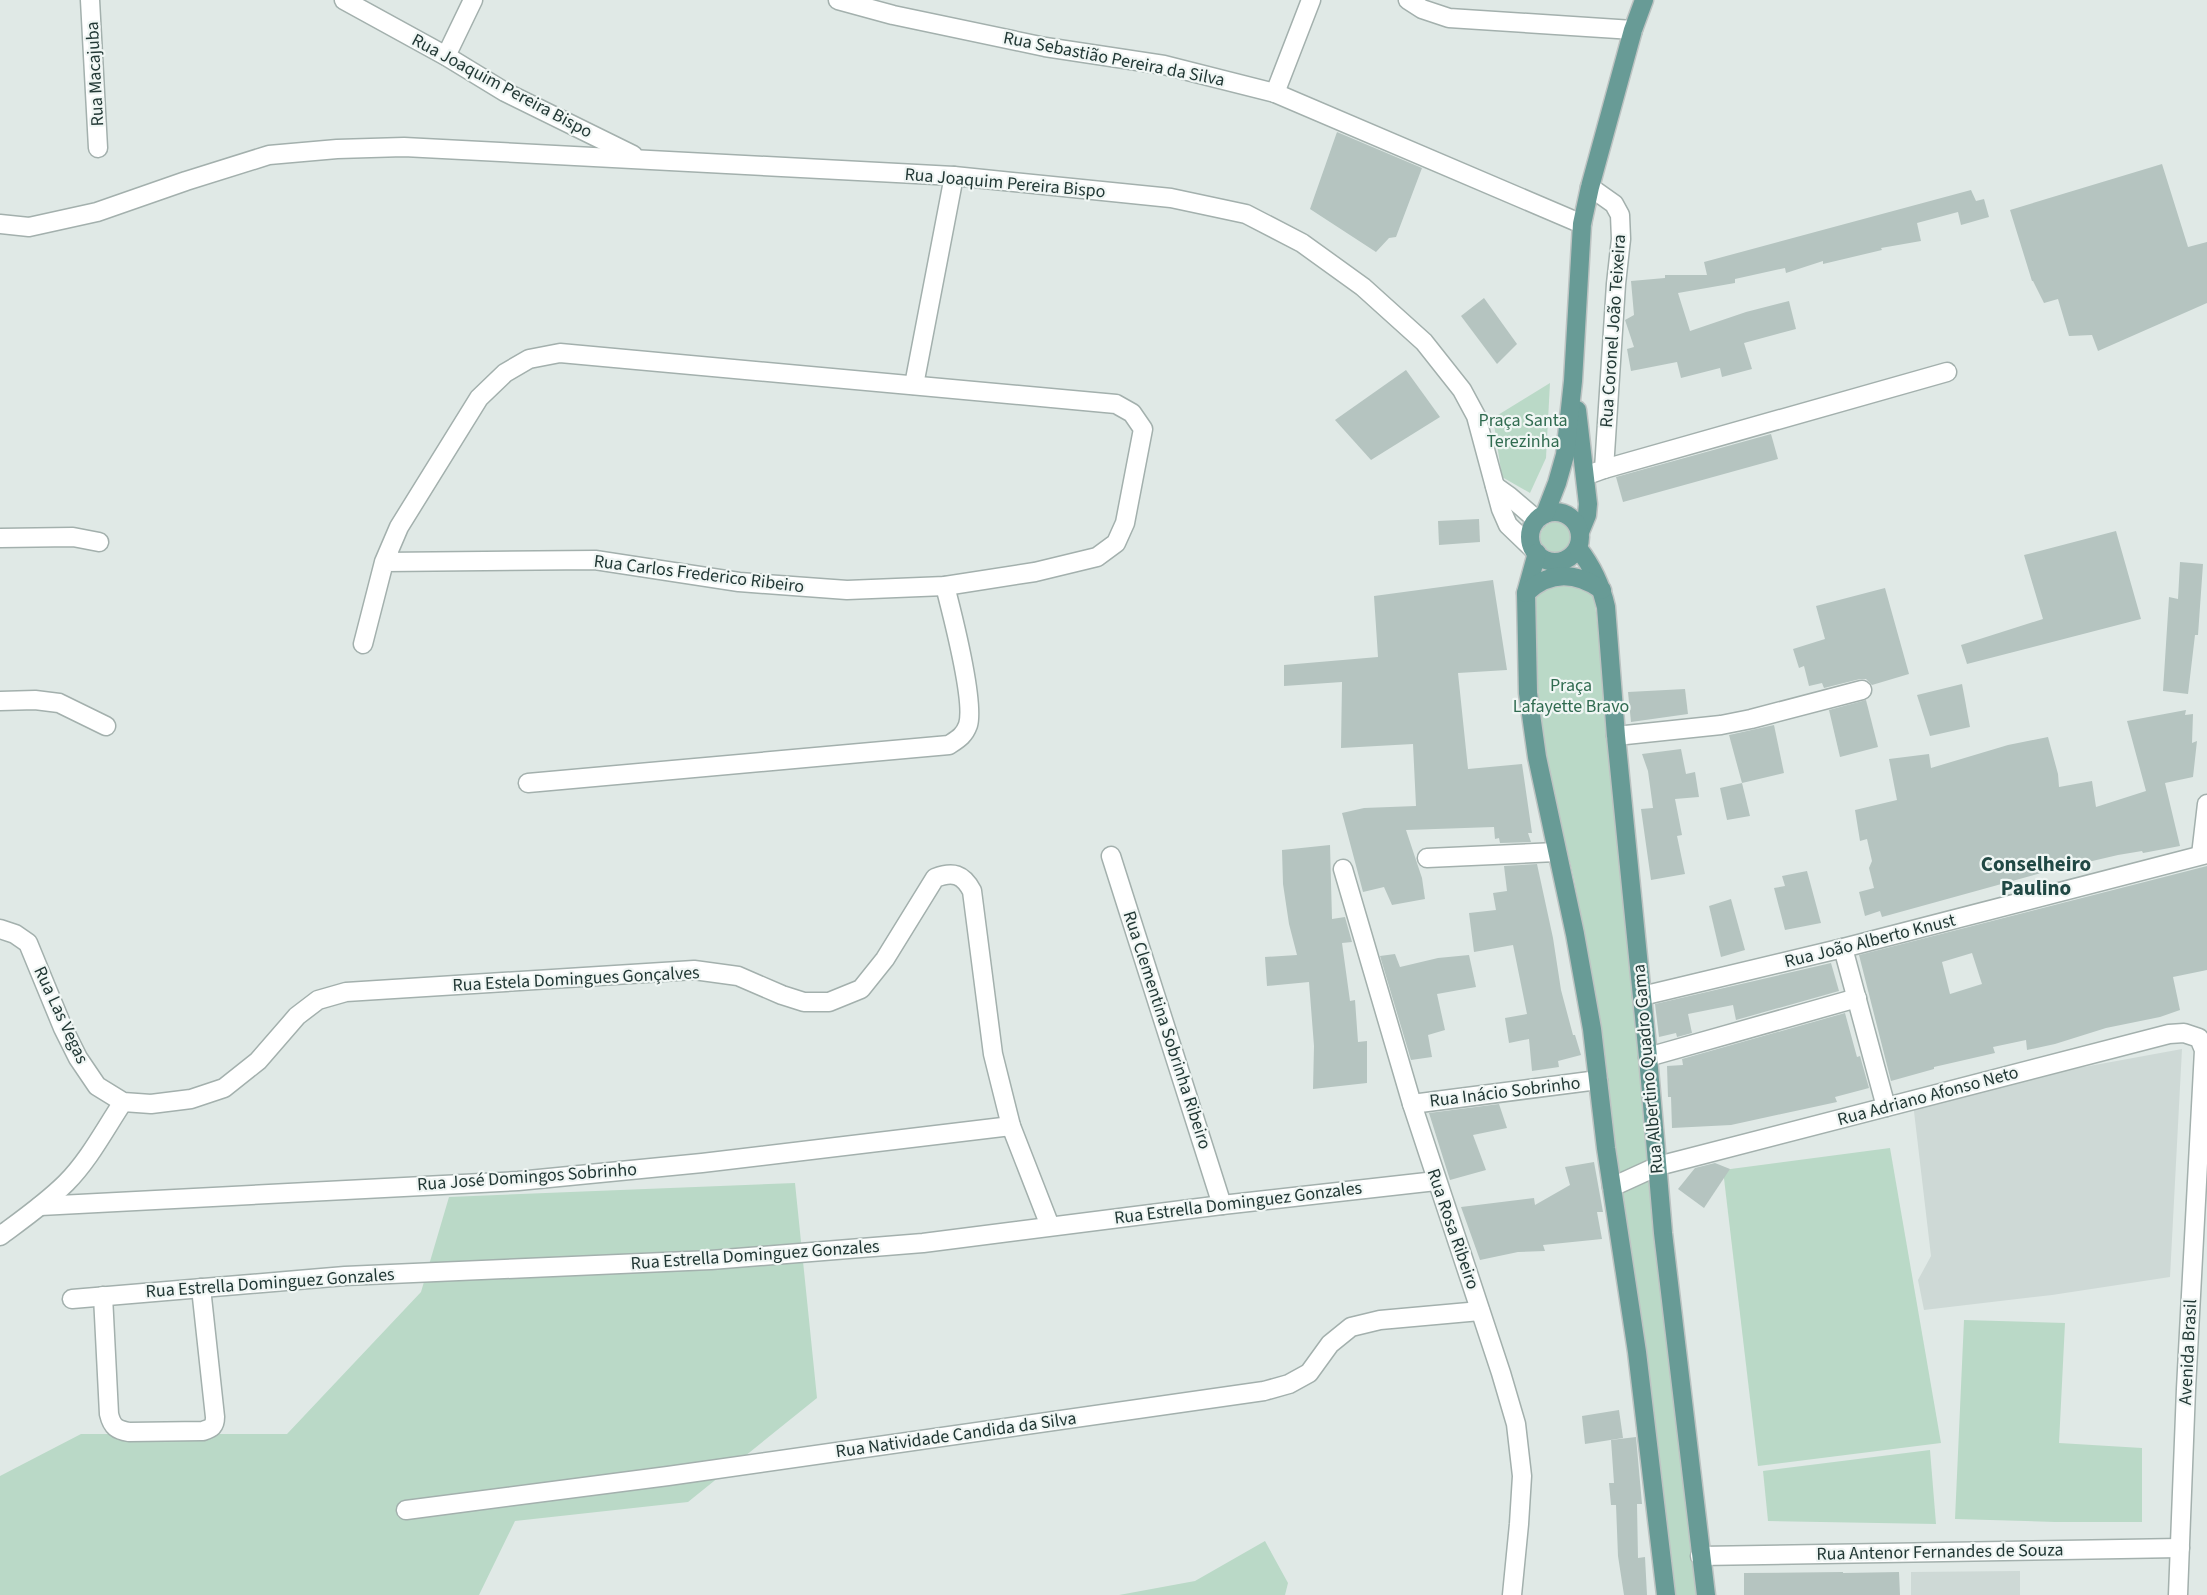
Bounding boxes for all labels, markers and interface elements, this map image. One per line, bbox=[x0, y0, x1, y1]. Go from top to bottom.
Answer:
street label: Rua Macajuba bbox=[80, 21, 110, 127]
street label: Rua Sebastião Pereira da Silva bbox=[1001, 25, 1227, 93]
street label: Rua Joaquim Pereira Bispo bbox=[407, 28, 597, 144]
street label: Rua Joaquim Pereira Bispo bbox=[904, 162, 1106, 204]
street label: Rua Coronel João Teixeira bbox=[1594, 233, 1632, 429]
park label: Praça Santa Terezinha bbox=[1478, 408, 1568, 454]
street label: Rua Carlos Frederico Ribeiro bbox=[592, 549, 806, 599]
park label: Praça Lafayette Bravo bbox=[1513, 673, 1629, 719]
district label: Conselheiro Paulino bbox=[1981, 849, 2091, 903]
street label: Rua Clementina Sobrinha Ribeiro bbox=[1117, 908, 1217, 1152]
street label: Rua João Alberto Knust bbox=[1782, 908, 1958, 974]
street label: Rua Estela Domingues Gonçalves bbox=[452, 960, 700, 998]
street label: Rua Las Vegas bbox=[28, 962, 94, 1068]
street label: Rua Albertino Quadro Gama bbox=[1626, 963, 1670, 1175]
street label: Rua Adriano Afonso Neto bbox=[1835, 1060, 2021, 1132]
street label: Rua Inácio Sobrinho bbox=[1428, 1070, 1582, 1114]
street label: Rua José Domingos Sobrinho bbox=[416, 1157, 638, 1197]
street label: Rua Rosa Ribeiro bbox=[1421, 1165, 1485, 1293]
street label: Rua Estrella Dominguez Gonzales bbox=[1113, 1175, 1363, 1231]
street label: Rua Estrella Dominguez Gonzales bbox=[630, 1234, 880, 1276]
street label: Rua Estrella Dominguez Gonzales bbox=[145, 1262, 395, 1304]
street label: Avenida Brasil bbox=[2173, 1298, 2203, 1406]
street label: Rua Natividade Candida da Silva bbox=[834, 1406, 1078, 1464]
street label: Rua Antenor Fernandes de Souza bbox=[1816, 1537, 2064, 1567]

